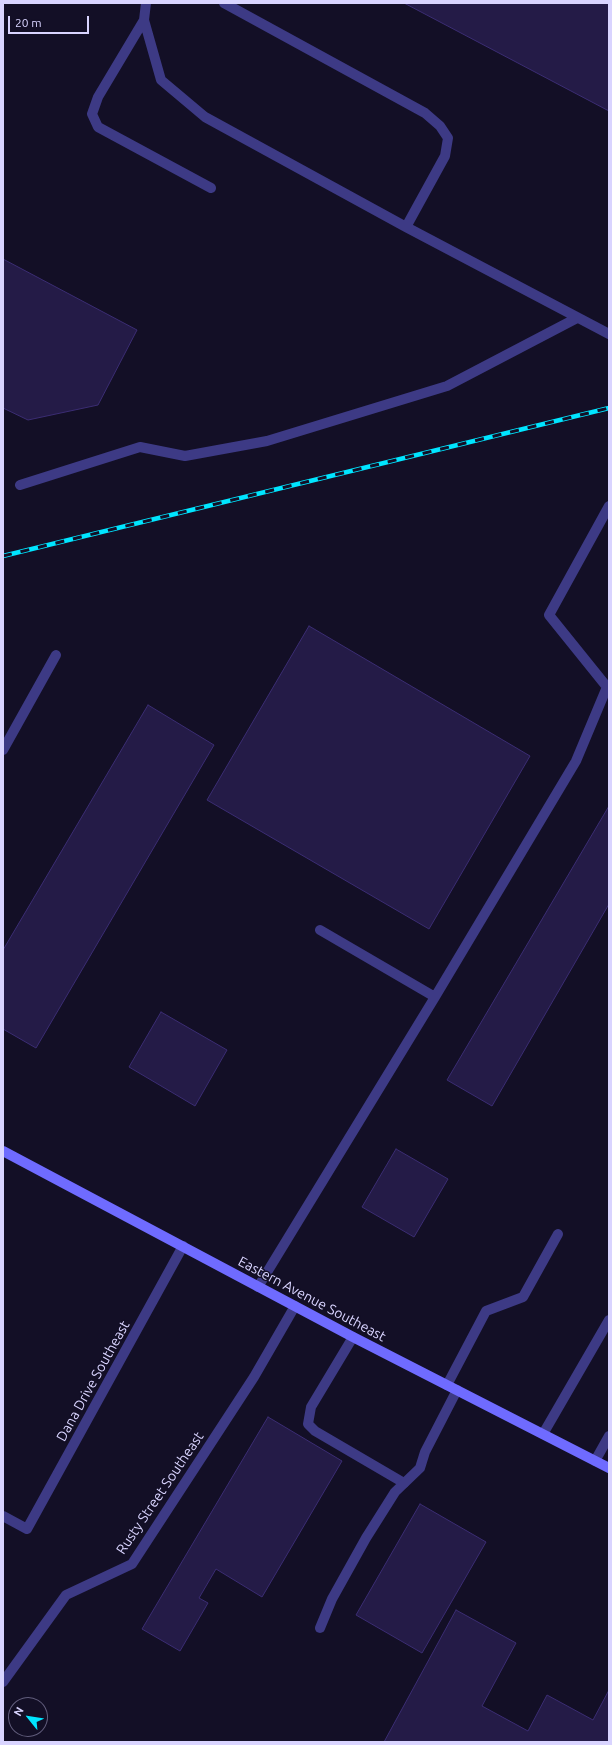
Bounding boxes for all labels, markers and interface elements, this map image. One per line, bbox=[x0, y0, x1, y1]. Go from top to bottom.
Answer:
scale bar bbox=[10, 8, 91, 34]
text: 20 m bbox=[15, 16, 42, 29]
street label: Eastern Avenue Southeast bbox=[235, 1253, 389, 1345]
street label: Dana Drive Southeast bbox=[53, 1318, 133, 1444]
street label: Rusty Street Southeast bbox=[113, 1429, 207, 1557]
north arrow bbox=[8, 1697, 48, 1737]
text: N bbox=[11, 1705, 26, 1718]

